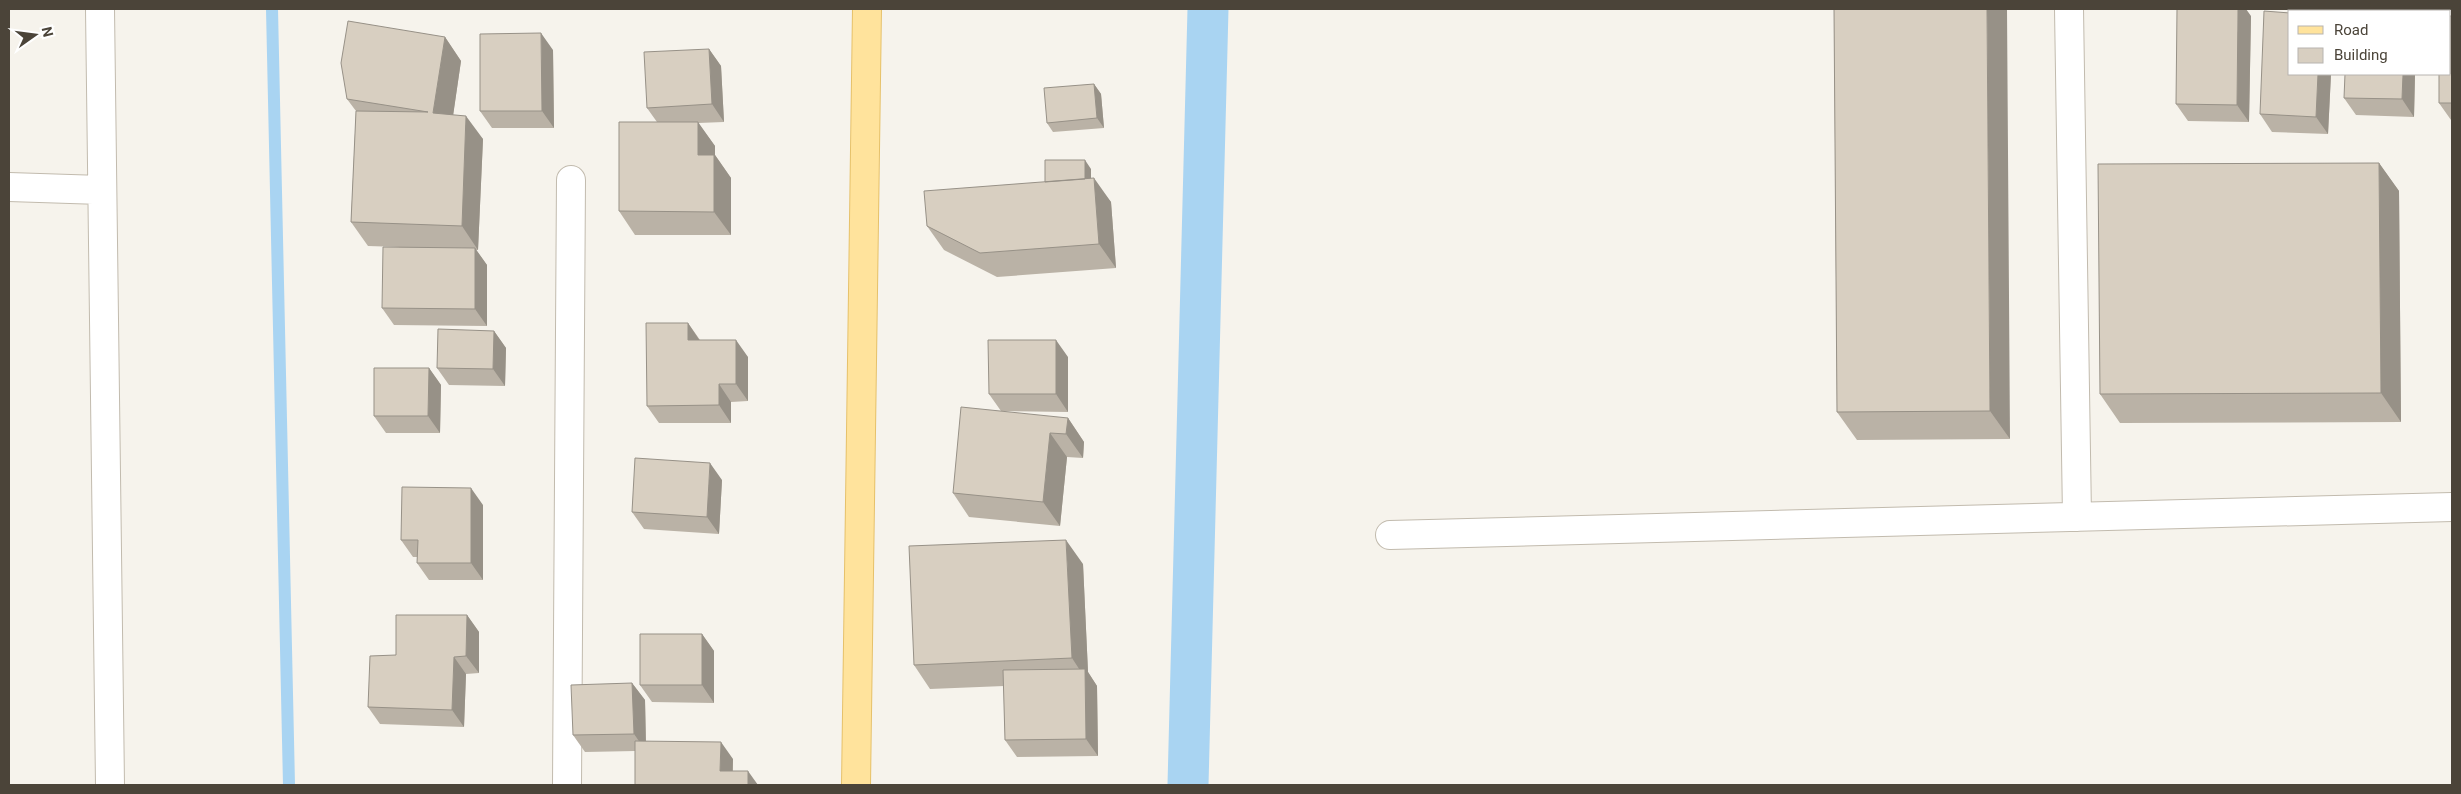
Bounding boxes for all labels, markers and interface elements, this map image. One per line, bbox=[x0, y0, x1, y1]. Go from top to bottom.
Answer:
north arrow bbox=[10, 10, 60, 60]
legend bbox=[2288, 10, 2451, 75]
text: Road bbox=[2334, 21, 2368, 39]
text: N bbox=[39, 25, 57, 39]
text: Building bbox=[2334, 46, 2388, 64]

